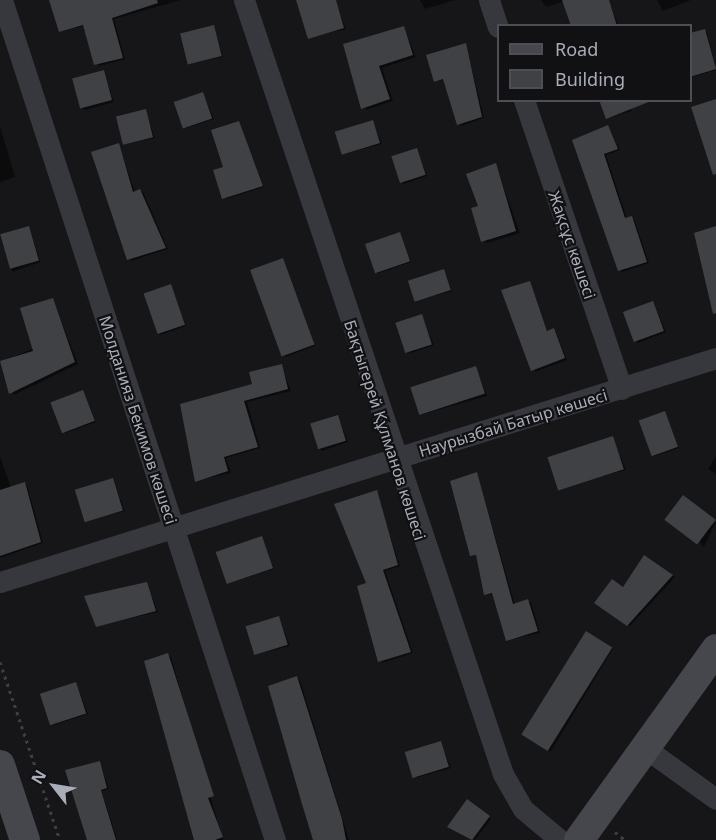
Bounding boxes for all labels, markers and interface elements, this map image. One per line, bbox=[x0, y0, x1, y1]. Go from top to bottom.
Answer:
legend bbox=[497, 24, 692, 102]
text: Road bbox=[555, 37, 598, 61]
text: Building bbox=[555, 67, 625, 91]
street label: Жақсұс көшесі bbox=[544, 188, 600, 302]
street label: Молданияз Бекимов көшесі bbox=[95, 313, 181, 527]
street label: Бақтыгерей Құлманов көшесі bbox=[340, 317, 430, 543]
street label: Наурызбай Батыр көшесі bbox=[416, 385, 610, 461]
north arrow bbox=[24, 756, 84, 816]
text: N bbox=[26, 765, 51, 788]

